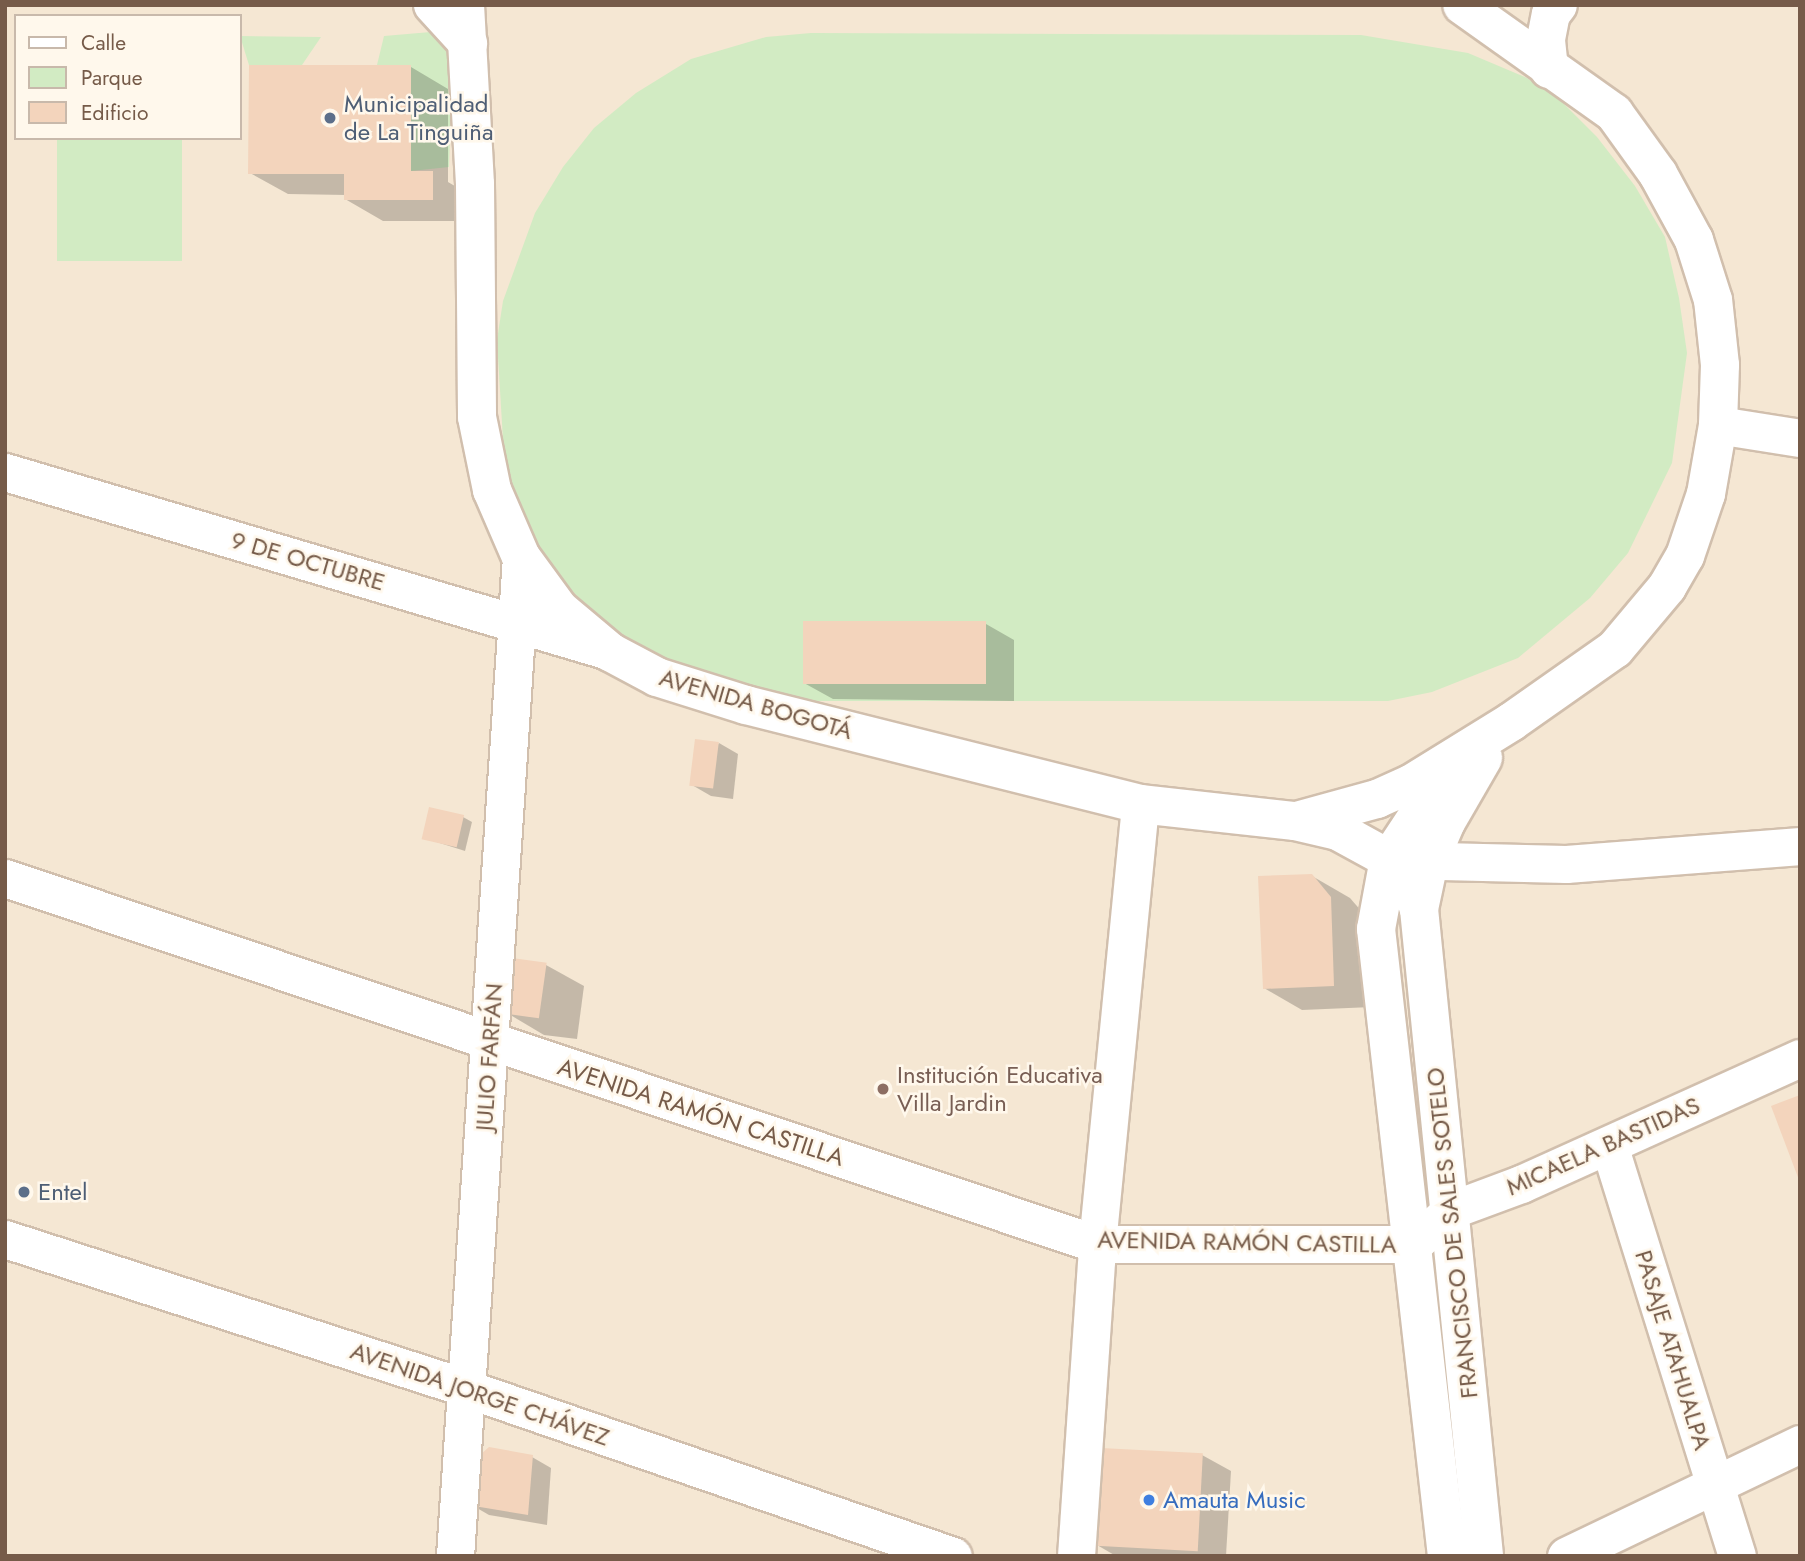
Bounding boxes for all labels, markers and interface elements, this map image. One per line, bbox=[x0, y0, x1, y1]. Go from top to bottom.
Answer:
legend bbox=[14, 14, 242, 140]
text: Calle bbox=[81, 28, 126, 58]
text: Parque bbox=[81, 63, 143, 93]
place label: Municipalidad de La Tinguiña bbox=[344, 90, 493, 146]
text: Edificio bbox=[81, 98, 148, 128]
marker: Municipalidad de La Tinguiña bbox=[322, 110, 338, 126]
street label: 9 DE OCTUBRE bbox=[228, 525, 388, 597]
street label: AVENIDA BOGOTÁ bbox=[656, 663, 856, 745]
street label: JULIO FARFÁN bbox=[469, 982, 509, 1132]
street label: AVENIDA RAMÓN CASTILLA bbox=[554, 1052, 848, 1172]
place label: Institución Educativa Villa Jardin bbox=[897, 1061, 1103, 1117]
street label: FRANCISCO DE SALES SOTELO bbox=[1420, 1066, 1484, 1400]
marker: Institución Educativa Villa Jardin bbox=[875, 1081, 891, 1097]
street label: MICAELA BASTIDAS bbox=[1502, 1090, 1704, 1202]
place label: Entel bbox=[38, 1178, 87, 1206]
marker: Entel bbox=[16, 1184, 32, 1200]
street label: AVENIDA RAMÓN CASTILLA bbox=[1097, 1225, 1397, 1259]
street label: PASAJE ATAHUALPA bbox=[1629, 1247, 1717, 1453]
street label: AVENIDA JORGE CHÁVEZ bbox=[347, 1336, 613, 1452]
place label: Amauta Music bbox=[1163, 1486, 1306, 1514]
marker: Amauta Music bbox=[1141, 1492, 1157, 1508]

